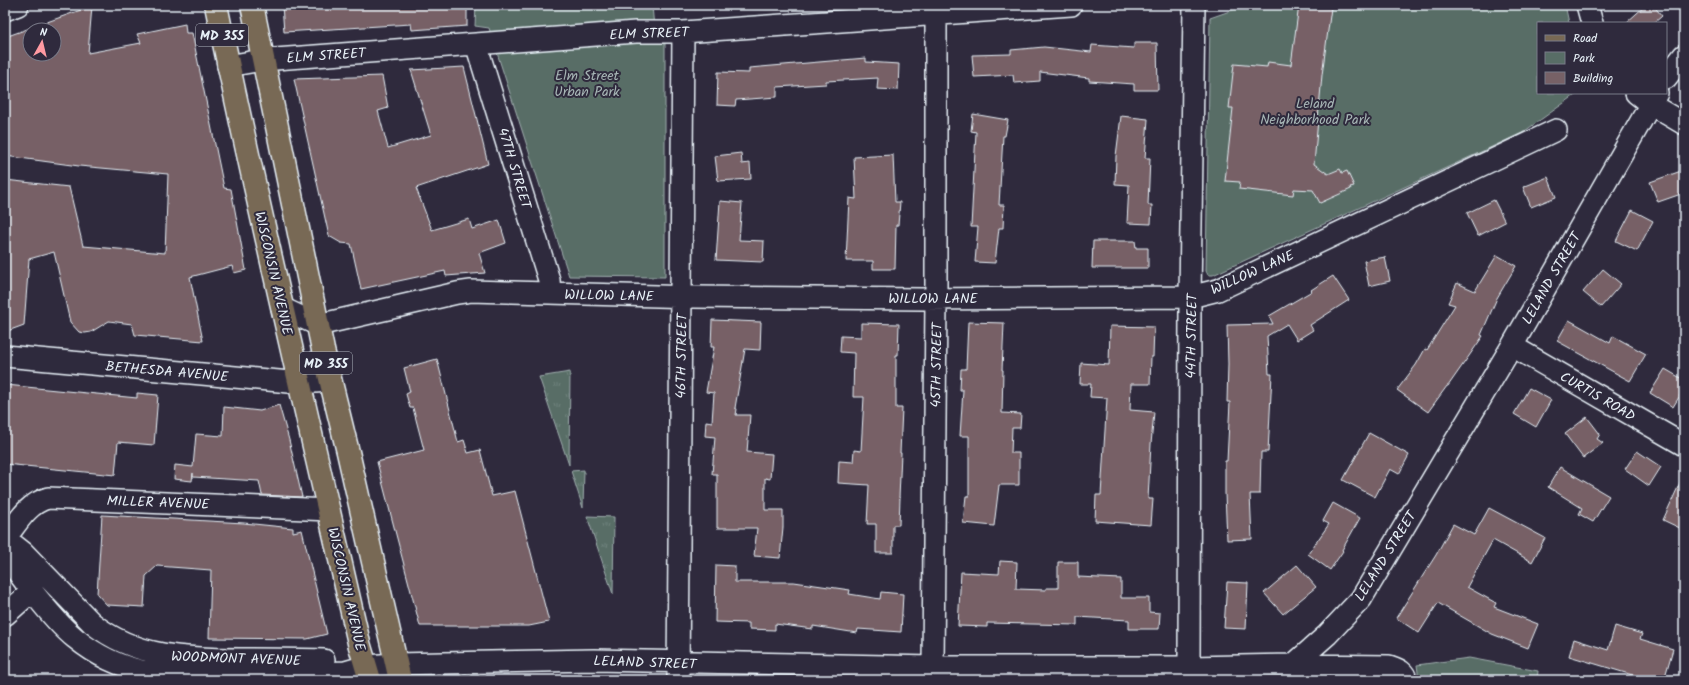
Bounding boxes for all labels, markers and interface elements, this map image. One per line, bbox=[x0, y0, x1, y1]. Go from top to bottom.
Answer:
north arrow bbox=[22, 22, 62, 62]
street label: ELM STREET bbox=[609, 22, 691, 46]
legend bbox=[1537, 22, 1667, 94]
text: N bbox=[39, 24, 48, 42]
road number: MD 355 bbox=[196, 24, 248, 46]
text: Road bbox=[1573, 29, 1598, 48]
street label: ELM STREET bbox=[286, 42, 368, 70]
text: Park bbox=[1573, 49, 1595, 68]
park label: Elm Street Urban Park bbox=[554, 65, 620, 103]
text: Building bbox=[1573, 69, 1613, 88]
park label: Leland Neighborhood Park bbox=[1260, 93, 1370, 131]
street label: 47TH STREET bbox=[491, 125, 537, 213]
street label: WISCONSIN AVENUE bbox=[248, 209, 298, 338]
street label: LELAND STREET bbox=[1517, 227, 1588, 329]
street label: WILLOW LANE bbox=[1207, 244, 1299, 301]
street label: WILLOW LANE bbox=[564, 284, 655, 308]
street label: WILLOW LANE bbox=[888, 288, 979, 310]
street label: 44TH STREET bbox=[1180, 292, 1204, 379]
street label: 46TH STREET bbox=[670, 312, 694, 399]
street label: 45TH STREET bbox=[925, 321, 949, 408]
road number: MD 355 bbox=[300, 352, 352, 374]
street label: BETHESDA AVENUE bbox=[105, 356, 230, 388]
street label: CURTIS ROAD bbox=[1556, 366, 1639, 427]
street label: MILLER AVENUE bbox=[106, 490, 211, 516]
street label: LELAND STREET bbox=[1349, 506, 1423, 606]
street label: WISCONSIN AVENUE bbox=[321, 525, 371, 654]
street label: WOODMONT AVENUE bbox=[171, 646, 302, 672]
street label: LELAND STREET bbox=[593, 650, 698, 676]

